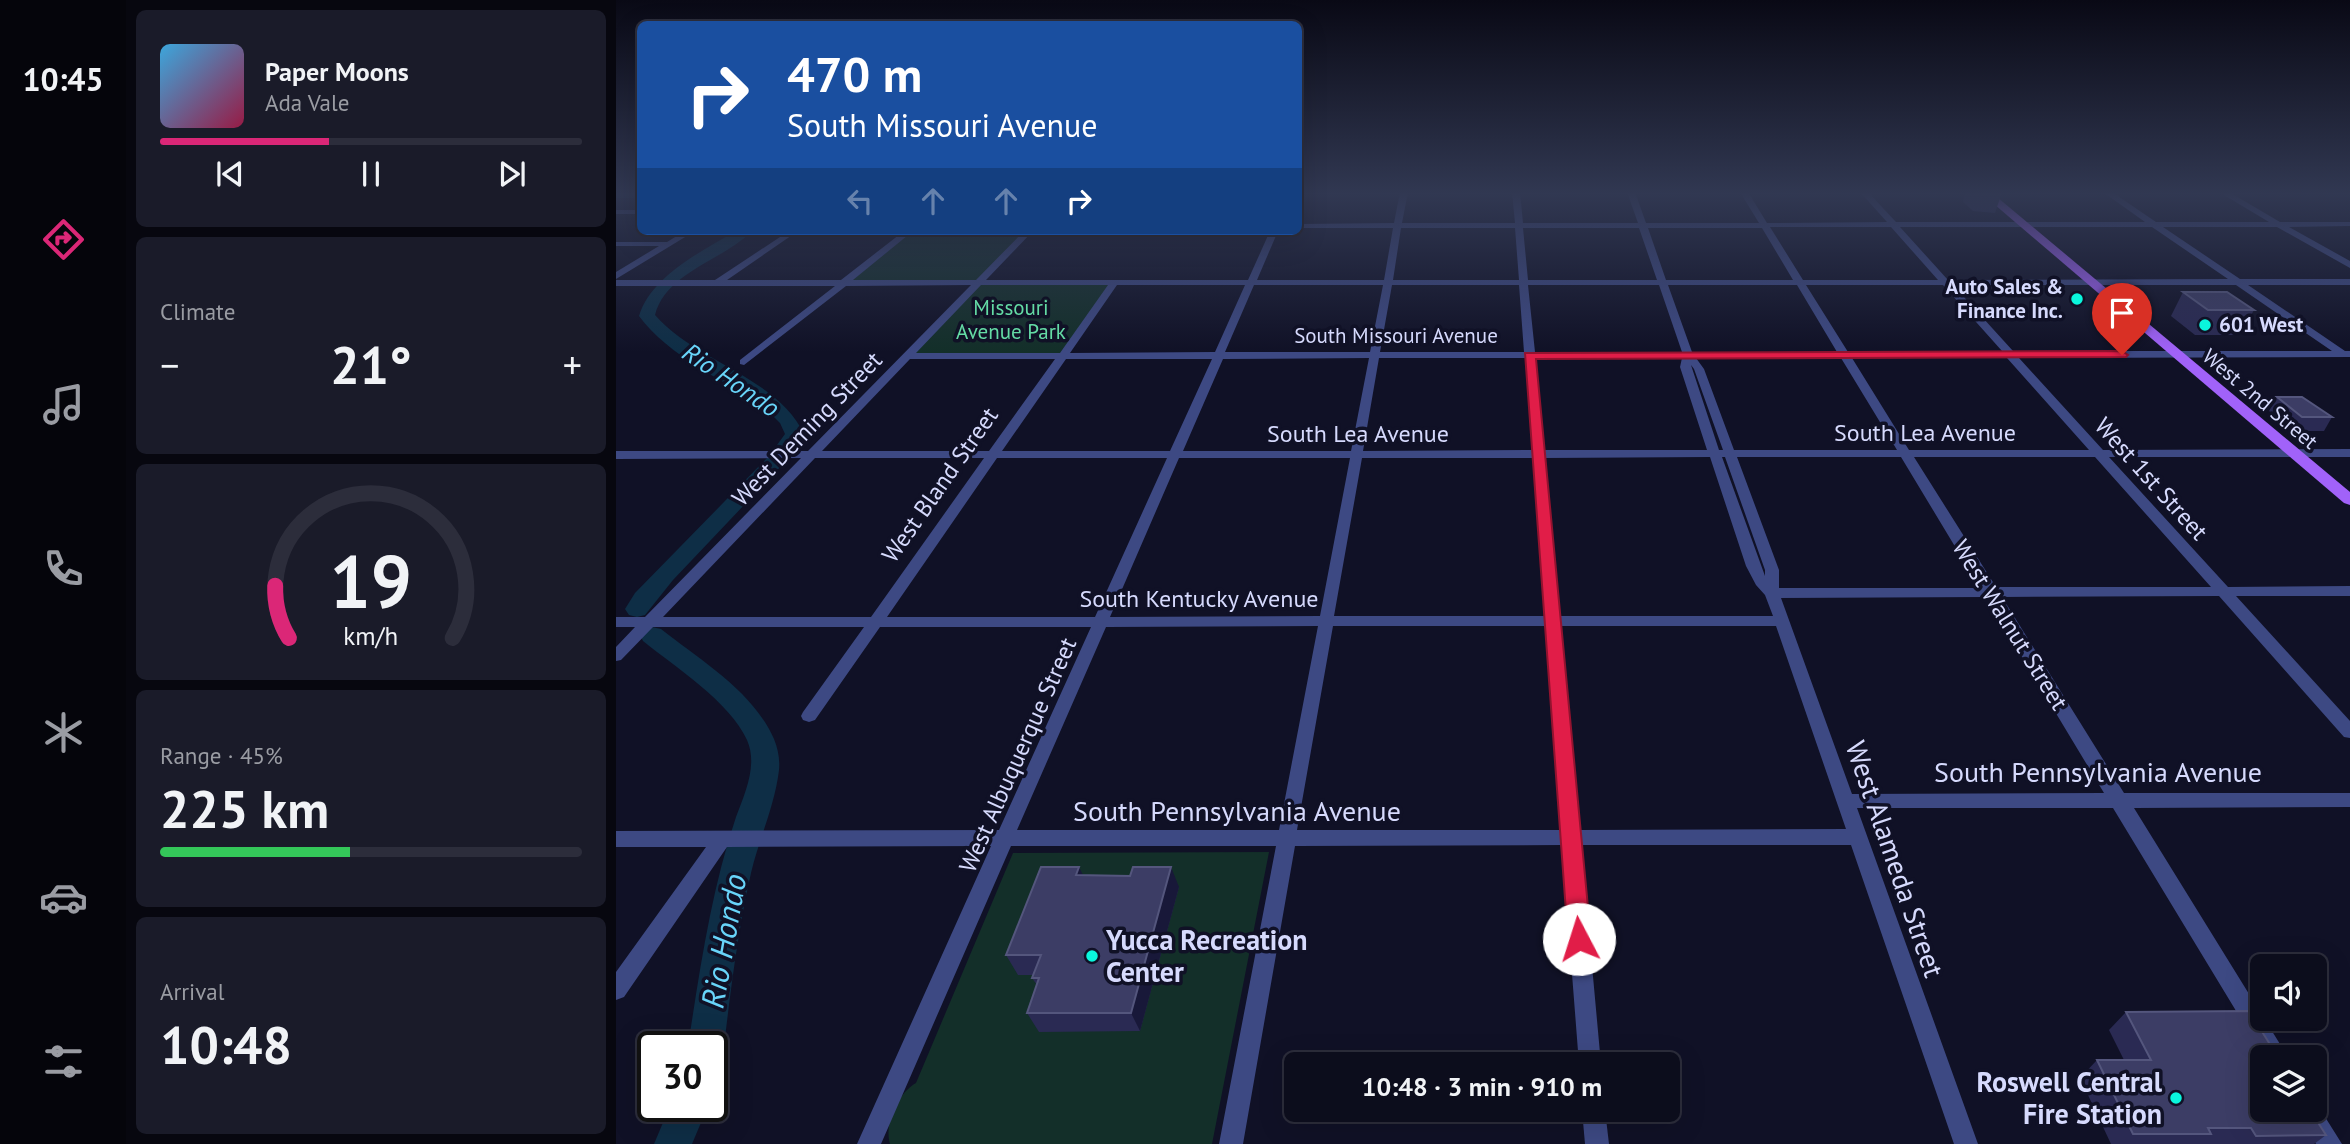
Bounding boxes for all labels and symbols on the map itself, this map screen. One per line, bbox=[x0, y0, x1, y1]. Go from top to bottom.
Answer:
place label: Auto Sales & Finance Inc. bbox=[1946, 273, 2063, 324]
pin bbox=[2092, 283, 2152, 355]
marker: Auto Sales & Finance Inc. bbox=[2069, 291, 2085, 307]
park label: Missouri Avenue Park bbox=[956, 294, 1066, 345]
place label: 601 West bbox=[2219, 311, 2304, 338]
marker: 601 West bbox=[2197, 317, 2213, 333]
street label: South Missouri Avenue bbox=[1294, 322, 1498, 349]
water label: Rio Hondo bbox=[676, 335, 786, 424]
street label: West 2nd Street bbox=[2197, 343, 2323, 455]
street label: West Deming Street bbox=[725, 345, 888, 513]
street label: West Bland Street bbox=[875, 401, 1005, 568]
street label: West 1st Street bbox=[2088, 411, 2215, 547]
street label: South Lea Avenue bbox=[1834, 417, 2016, 448]
street label: South Lea Avenue bbox=[1267, 418, 1449, 449]
street label: West Walnut Street bbox=[1946, 534, 2075, 716]
street label: South Kentucky Avenue bbox=[1079, 583, 1319, 614]
street label: West Albuquerque Street bbox=[952, 633, 1083, 877]
street label: West Alameda Street bbox=[1838, 736, 1953, 982]
street label: South Pennsylvania Avenue bbox=[1934, 753, 2262, 790]
street label: South Pennsylvania Avenue bbox=[1073, 792, 1401, 829]
water label: Rio Hondo bbox=[691, 870, 755, 1011]
position arrow bbox=[1542, 902, 1616, 976]
place label: Yucca Recreation Center bbox=[1105, 921, 1308, 990]
marker: Yucca Recreation Center bbox=[1084, 948, 1100, 964]
speed limit sign: 30 bbox=[637, 1031, 728, 1122]
place label: Roswell Central Fire Station bbox=[1976, 1063, 2163, 1132]
marker: Roswell Central Fire Station bbox=[2168, 1090, 2184, 1106]

